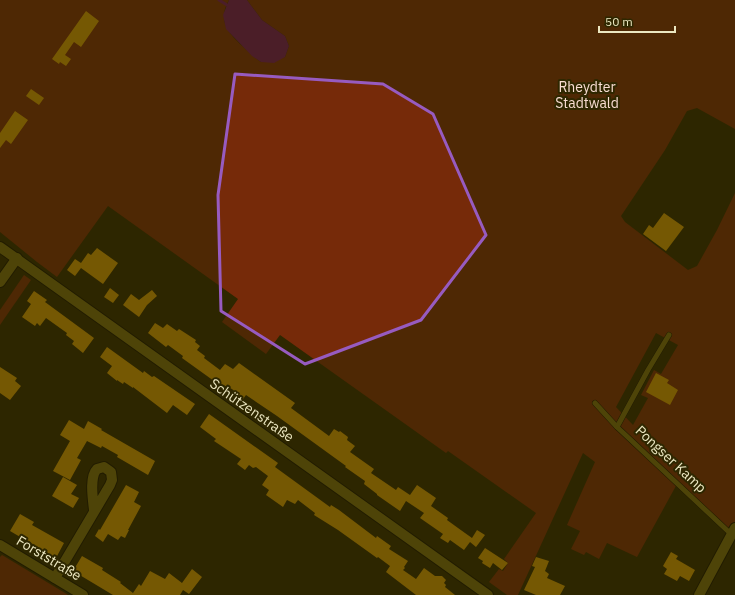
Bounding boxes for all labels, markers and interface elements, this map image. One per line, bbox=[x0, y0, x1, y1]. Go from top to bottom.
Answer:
scale bar bbox=[599, 8, 675, 34]
text: 50 m bbox=[605, 14, 633, 29]
park label: Rheydter Stadtwald bbox=[555, 78, 619, 112]
street label: Schützenstraße bbox=[206, 374, 298, 446]
street label: Pongser Kamp bbox=[632, 421, 710, 497]
street label: Forststraße bbox=[13, 532, 85, 585]

